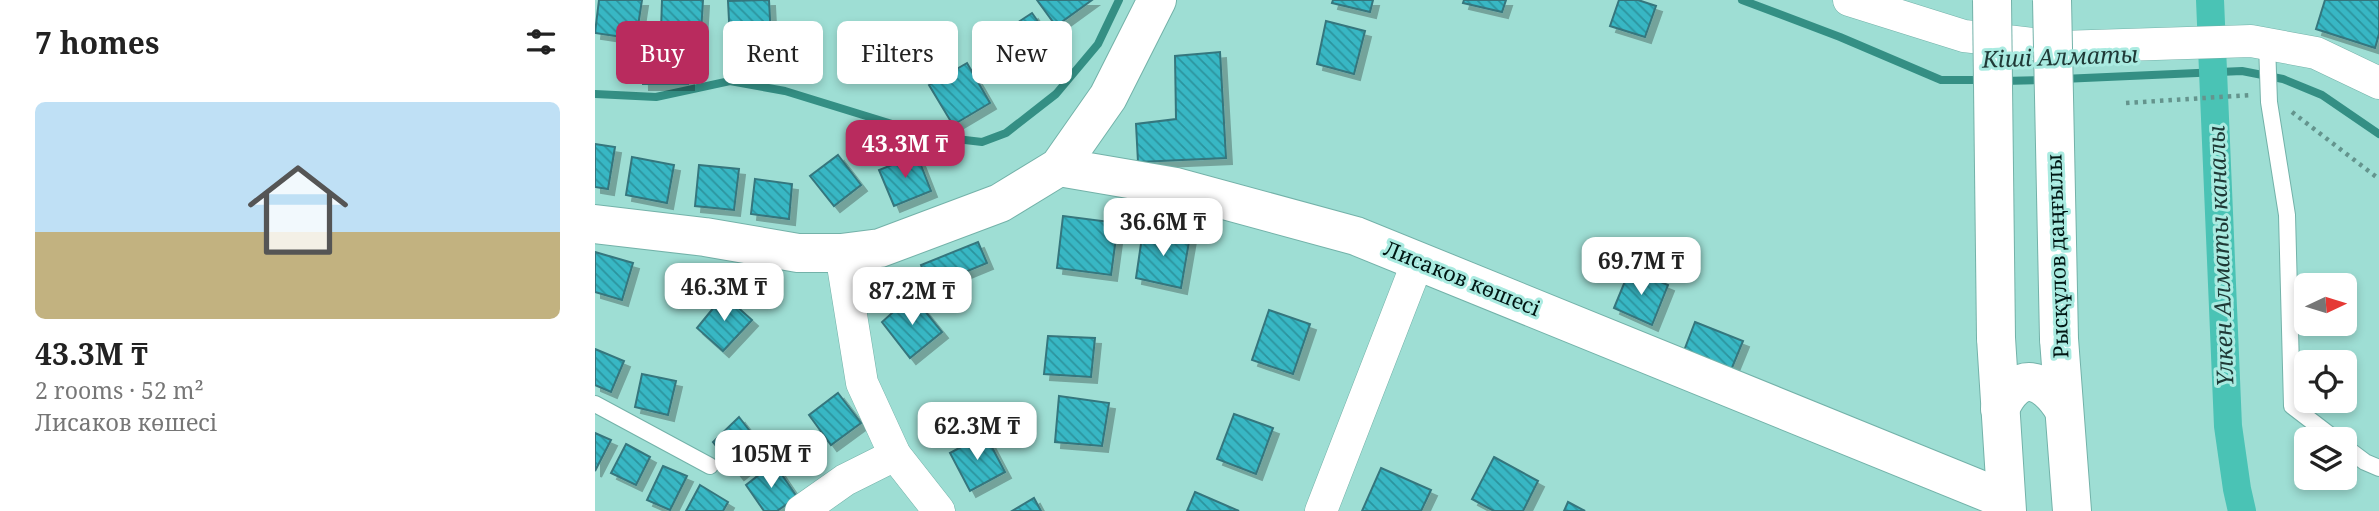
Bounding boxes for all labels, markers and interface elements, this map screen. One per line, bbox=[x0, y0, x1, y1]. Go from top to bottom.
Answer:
chip: Buy bbox=[616, 21, 709, 84]
chip: Rent bbox=[723, 21, 823, 84]
chip: Filters bbox=[837, 21, 958, 84]
chip: New bbox=[972, 21, 1072, 84]
text: 7 homes bbox=[35, 22, 159, 63]
icon: filters bbox=[522, 23, 560, 61]
water label: Кіші Алматы bbox=[1980, 37, 2139, 75]
pin: 43.3M ₸ bbox=[840, 120, 970, 180]
water label: Үлкен Алматы каналы bbox=[2199, 125, 2241, 387]
text: 43.3M ₸ bbox=[862, 127, 948, 159]
icon: home bbox=[235, 147, 361, 273]
street label: Рысқұлов даңғылы bbox=[2039, 153, 2075, 359]
pin: 36.6M ₸ bbox=[1098, 198, 1228, 258]
text: 36.6M ₸ bbox=[1120, 205, 1206, 237]
street label: Лисаков көшесі bbox=[1380, 234, 1545, 322]
pin: 69.7M ₸ bbox=[1576, 238, 1706, 297]
text: 69.7M ₸ bbox=[1598, 244, 1684, 276]
pin: 46.3M ₸ bbox=[659, 264, 789, 323]
pin: 87.2M ₸ bbox=[847, 268, 977, 327]
text: 46.3M ₸ bbox=[681, 270, 767, 302]
north arrow bbox=[2294, 273, 2357, 336]
map controls bbox=[2294, 273, 2357, 490]
text: 87.2M ₸ bbox=[869, 274, 955, 306]
text: 43.3M ₸ bbox=[35, 333, 148, 374]
button: locate bbox=[2294, 350, 2357, 413]
text: 2 rooms · 52 m² bbox=[35, 374, 204, 406]
pin: 62.3M ₸ bbox=[912, 402, 1042, 462]
text: Лисаков көшесі bbox=[35, 406, 217, 438]
text: 62.3M ₸ bbox=[934, 409, 1020, 441]
button: layers bbox=[2294, 427, 2357, 490]
pin: 105M ₸ bbox=[714, 430, 828, 490]
text: 105M ₸ bbox=[731, 437, 811, 469]

